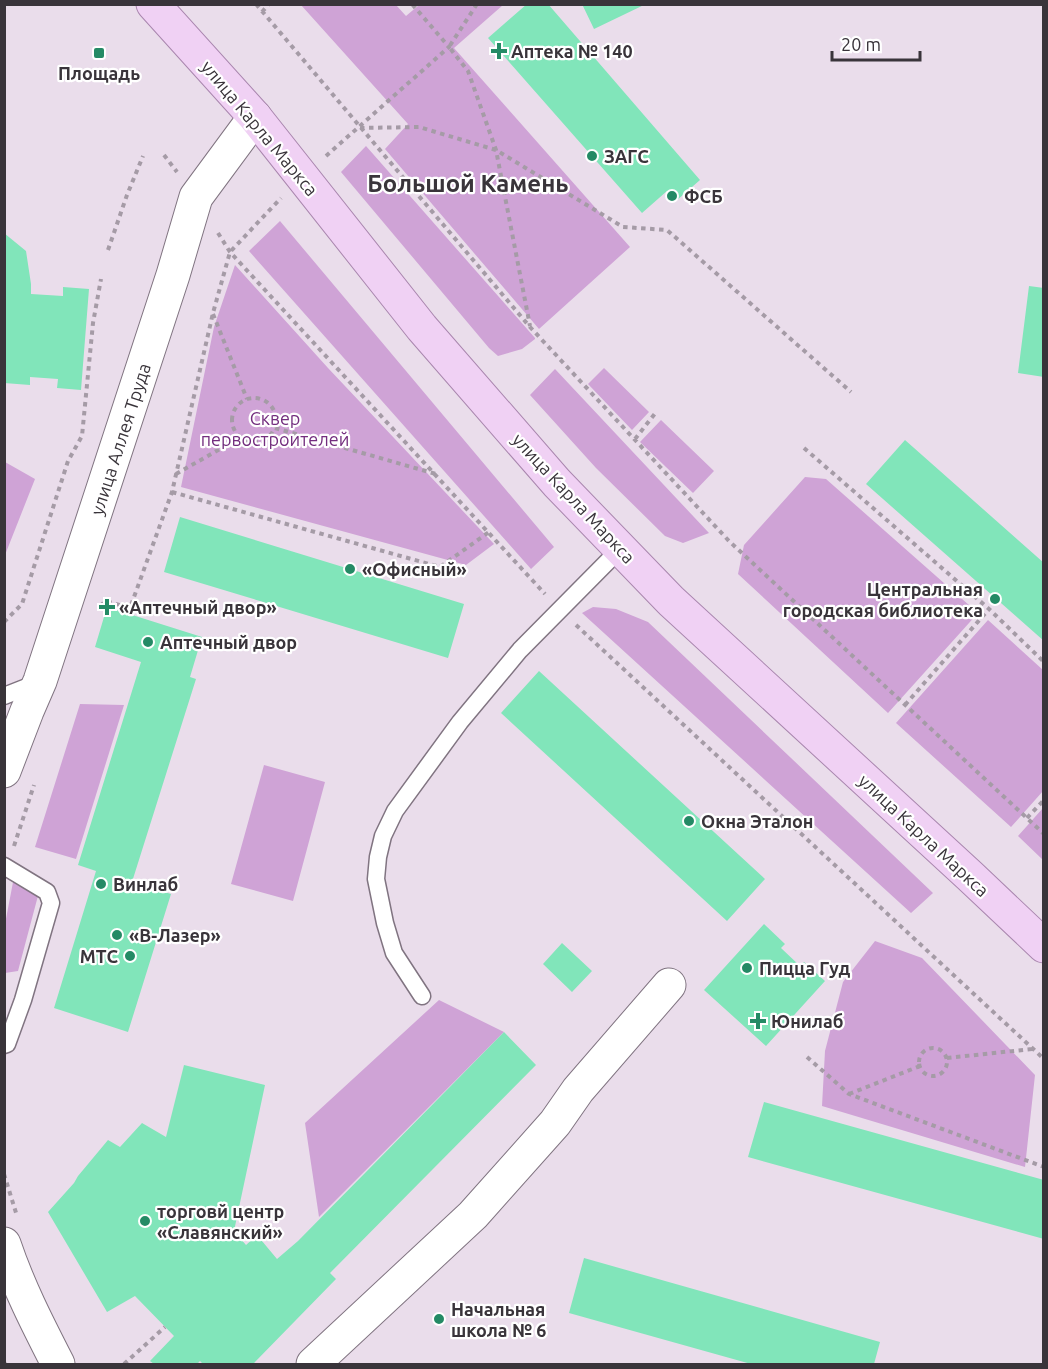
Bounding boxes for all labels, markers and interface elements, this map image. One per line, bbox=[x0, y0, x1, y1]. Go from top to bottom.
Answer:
scale bar bbox=[832, 24, 920, 62]
text: 20 m bbox=[841, 34, 881, 54]
place label: Аптека № 140 bbox=[511, 41, 633, 61]
marker: Аптека № 140 bbox=[492, 44, 506, 58]
marker: Площадь bbox=[92, 46, 106, 60]
street label: улица Карла Маркса bbox=[198, 56, 322, 200]
place label: Площадь bbox=[58, 63, 140, 83]
place label: ЗАГС bbox=[604, 146, 649, 166]
marker: ЗАГС bbox=[585, 149, 599, 163]
district label: Большой Камень bbox=[367, 170, 569, 197]
place label: ФСБ bbox=[684, 186, 723, 206]
marker: ФСБ bbox=[665, 189, 679, 203]
street label: улица Аллея Труда bbox=[86, 360, 154, 518]
park label: Сквер первостроителей bbox=[201, 408, 349, 449]
street label: улица Карла Маркса bbox=[509, 429, 639, 567]
place label: «Офисный» bbox=[362, 559, 467, 579]
marker: «Офисный» bbox=[343, 562, 357, 576]
place label: Центральная городская библиотека bbox=[783, 579, 983, 620]
marker: Центральная городская библиотека bbox=[988, 592, 1002, 606]
place label: «Аптечный двор» bbox=[119, 597, 277, 617]
marker: «Аптечный двор» bbox=[100, 600, 114, 614]
place label: Аптечный двор bbox=[160, 632, 297, 652]
marker: Аптечный двор bbox=[141, 635, 155, 649]
street label: улица Карла Маркса bbox=[855, 770, 993, 900]
place label: Окна Эталон bbox=[701, 811, 813, 831]
marker: Окна Эталон bbox=[682, 814, 696, 828]
place label: Винлаб bbox=[113, 874, 178, 894]
marker: Винлаб bbox=[94, 877, 108, 891]
place label: «В-Лазер» bbox=[129, 925, 221, 945]
marker: «В-Лазер» bbox=[110, 928, 124, 942]
place label: МТС bbox=[80, 946, 118, 966]
marker: МТС bbox=[123, 949, 137, 963]
place label: Пицца Гуд bbox=[759, 958, 850, 978]
marker: Пицца Гуд bbox=[740, 961, 754, 975]
place label: Юнилаб bbox=[771, 1011, 843, 1031]
marker: Юнилаб bbox=[749, 1012, 767, 1030]
place label: торговй центр «Славянский» bbox=[157, 1201, 284, 1242]
marker: торговй центр «Славянский» bbox=[138, 1214, 152, 1228]
place label: Начальная школа № 6 bbox=[451, 1299, 546, 1340]
marker: Начальная школа № 6 bbox=[432, 1312, 446, 1326]

